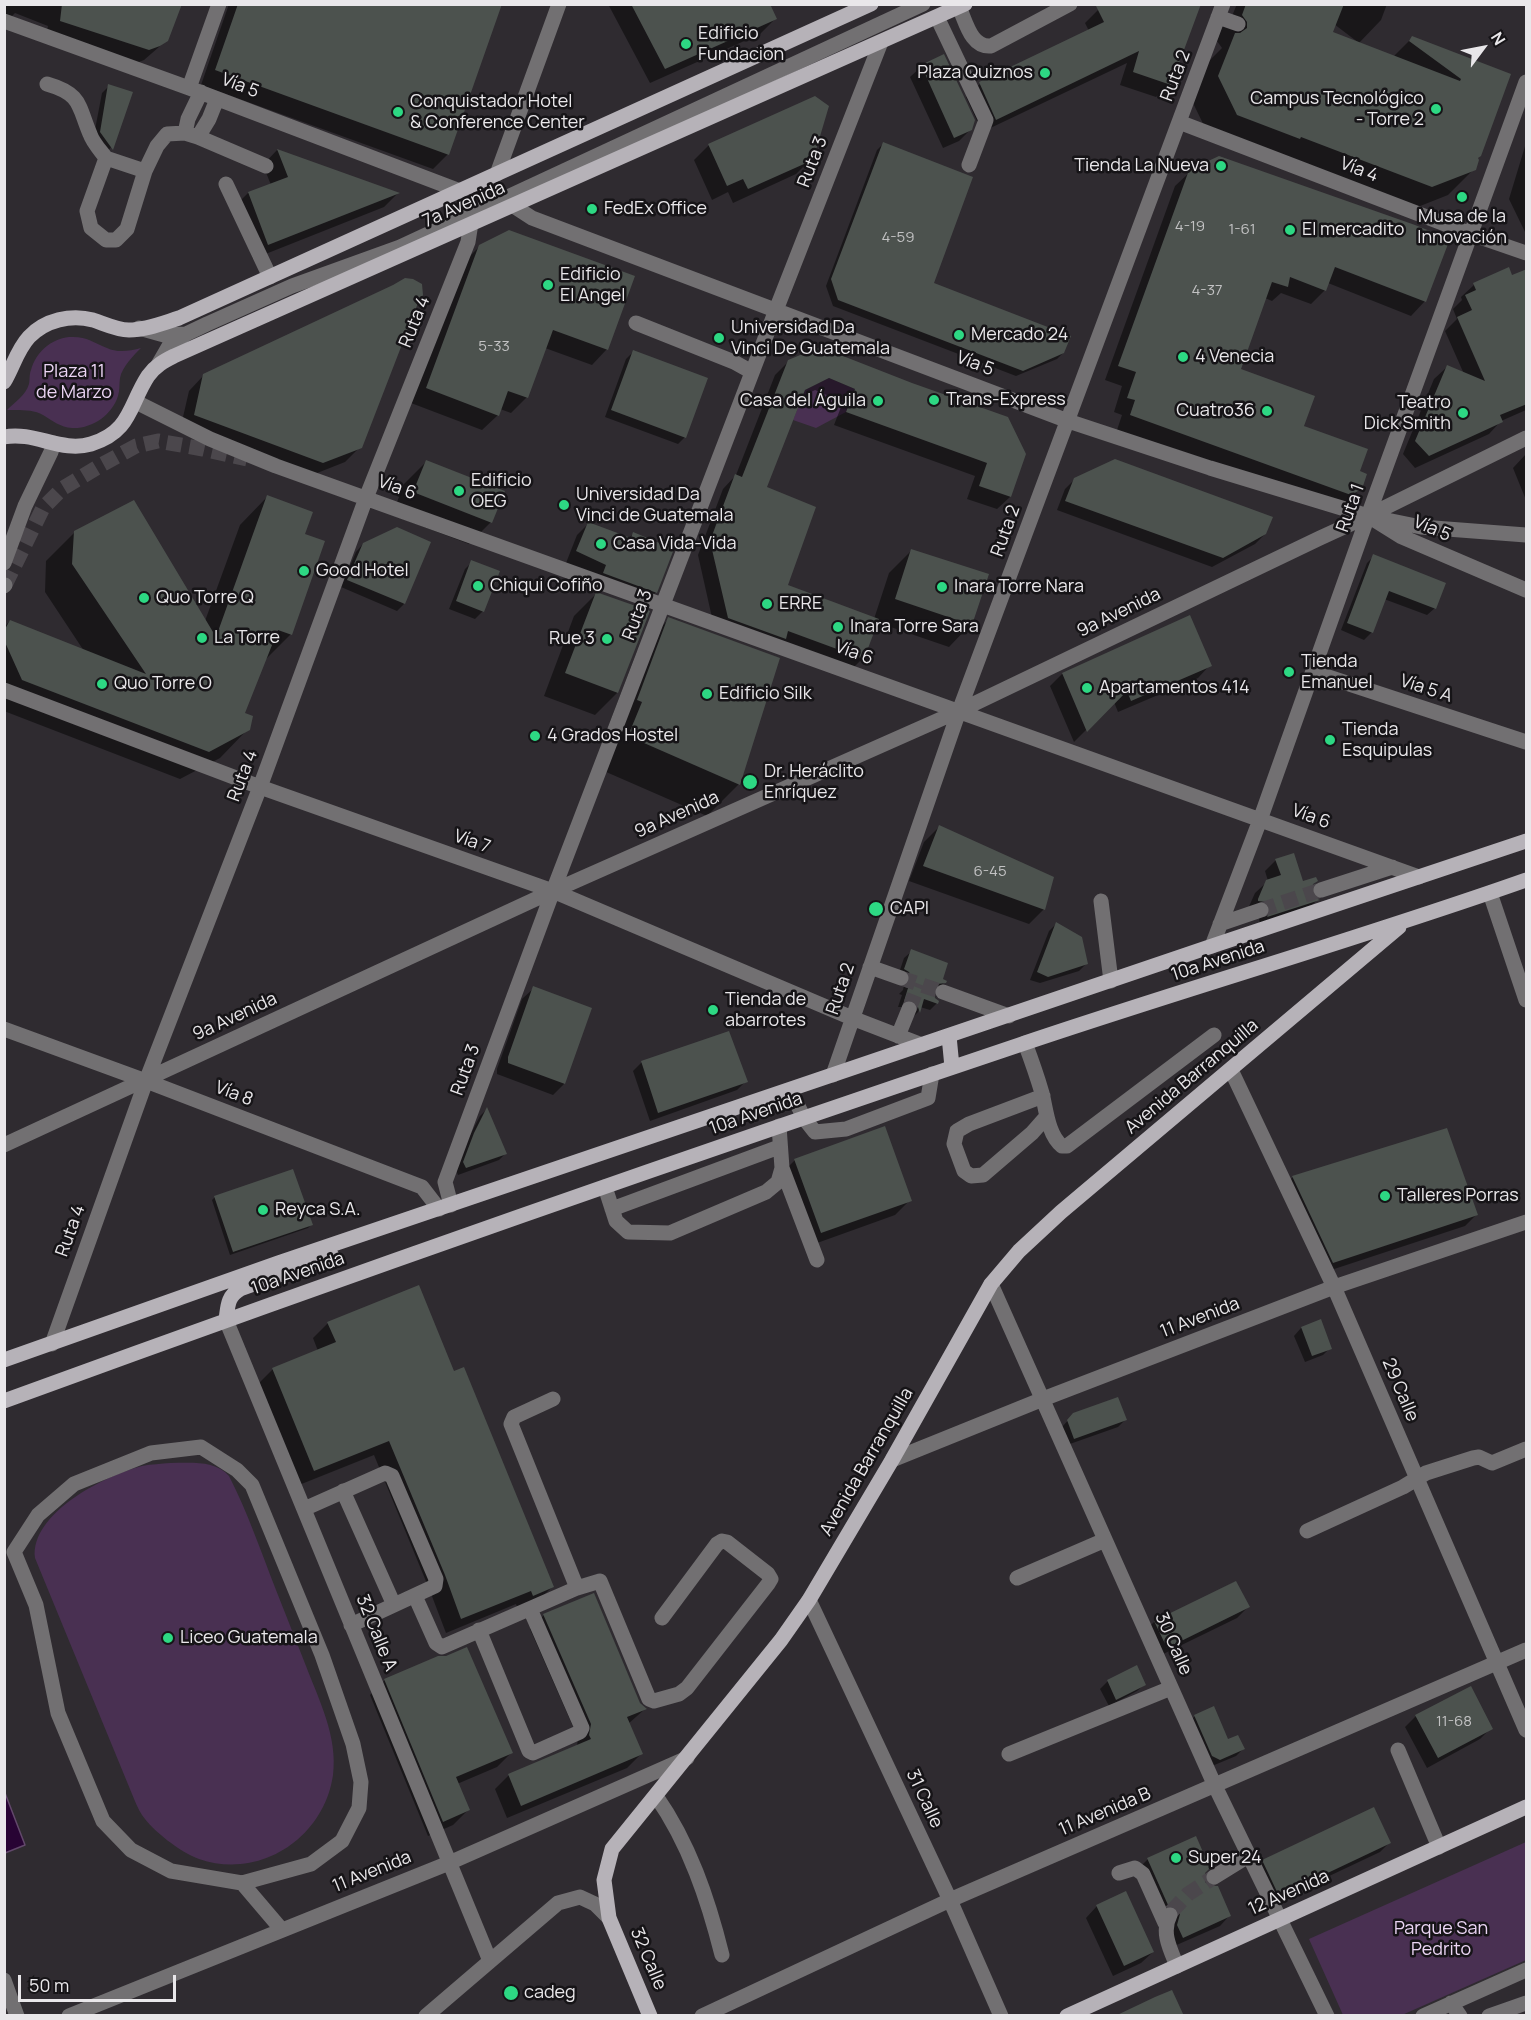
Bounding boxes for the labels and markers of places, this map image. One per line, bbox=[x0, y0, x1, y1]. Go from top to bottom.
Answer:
place label: Edificio Fundacion bbox=[698, 23, 784, 66]
marker: Edificio Fundacion bbox=[679, 37, 693, 51]
place label: Plaza Quiznos bbox=[917, 62, 1033, 84]
marker: Plaza Quiznos bbox=[1038, 66, 1052, 80]
place label: Campus Tecnológico - Torre 2 bbox=[1250, 88, 1424, 130]
place label: Conquistador Hotel & Conference Center bbox=[410, 91, 585, 134]
marker: Campus Tecnológico - Torre 2 bbox=[1429, 102, 1443, 116]
marker: Conquistador Hotel & Conference Center bbox=[391, 105, 405, 119]
place label: Tienda La Nueva bbox=[1074, 155, 1209, 177]
marker: Tienda La Nueva bbox=[1214, 159, 1228, 173]
marker: Musa de la Innovación bbox=[1455, 190, 1469, 204]
place label: FedEx Office bbox=[604, 198, 707, 220]
marker: FedEx Office bbox=[585, 202, 599, 216]
place label: Musa de la Innovación bbox=[1417, 206, 1507, 248]
place label: El mercadito bbox=[1302, 219, 1404, 241]
marker: El mercadito bbox=[1283, 223, 1297, 237]
place label: Edificio El Angel bbox=[560, 264, 626, 306]
marker: Edificio El Angel bbox=[541, 278, 555, 292]
place label: Universidad Da Vinci De Guatemala bbox=[731, 317, 890, 360]
place label: Mercado 24 bbox=[971, 324, 1068, 346]
marker: Mercado 24 bbox=[952, 328, 966, 342]
marker: Universidad Da Vinci De Guatemala bbox=[712, 331, 726, 345]
place label: 4 Venecia bbox=[1195, 346, 1274, 368]
marker: 4 Venecia bbox=[1176, 350, 1190, 364]
place label: Trans-Express bbox=[946, 389, 1066, 411]
place label: Casa del Águila bbox=[740, 390, 866, 412]
place label: Teatro Dick Smith bbox=[1364, 392, 1451, 434]
marker: Trans-Express bbox=[927, 393, 941, 407]
marker: Casa del Águila bbox=[871, 394, 885, 408]
place label: Cuatro36 bbox=[1176, 400, 1255, 422]
marker: Cuatro36 bbox=[1260, 404, 1274, 418]
marker: Teatro Dick Smith bbox=[1456, 406, 1470, 420]
place label: Edificio OEG bbox=[471, 470, 532, 512]
marker: Edificio OEG bbox=[452, 484, 466, 498]
place label: Universidad Da Vinci de Guatemala bbox=[576, 484, 734, 526]
marker: Universidad Da Vinci de Guatemala bbox=[557, 498, 571, 512]
place label: Casa Vida-Vida bbox=[613, 533, 736, 555]
marker: Casa Vida-Vida bbox=[594, 537, 608, 551]
place label: Good Hotel bbox=[316, 560, 409, 582]
marker: Good Hotel bbox=[297, 564, 311, 578]
place label: Chiqui Cofiño bbox=[490, 575, 603, 597]
place label: Inara Torre Nara bbox=[954, 576, 1084, 598]
marker: Chiqui Cofiño bbox=[471, 579, 485, 593]
marker: Inara Torre Nara bbox=[935, 580, 949, 594]
place label: Quo Torre Q bbox=[156, 587, 254, 609]
marker: Quo Torre Q bbox=[137, 591, 151, 605]
place label: ERRE bbox=[779, 593, 822, 615]
marker: ERRE bbox=[760, 597, 774, 611]
place label: Inara Torre Sara bbox=[850, 616, 979, 638]
marker: Inara Torre Sara bbox=[831, 620, 845, 634]
place label: La Torre bbox=[214, 627, 280, 649]
place label: Rue 3 bbox=[549, 628, 595, 650]
marker: La Torre bbox=[195, 631, 209, 645]
marker: Rue 3 bbox=[600, 632, 614, 646]
place label: Tienda Emanuel bbox=[1301, 651, 1373, 694]
marker: Tienda Emanuel bbox=[1282, 665, 1296, 679]
place label: Quo Torre O bbox=[114, 673, 212, 695]
marker: Quo Torre O bbox=[95, 677, 109, 691]
place label: Apartamentos 414 bbox=[1099, 677, 1250, 699]
marker: Apartamentos 414 bbox=[1080, 681, 1094, 695]
place label: Edificio Silk bbox=[719, 683, 812, 705]
marker: Edificio Silk bbox=[700, 687, 714, 701]
place label: Tienda Esquipulas bbox=[1342, 719, 1432, 762]
place label: 4 Grados Hostel bbox=[547, 725, 678, 747]
marker: 4 Grados Hostel bbox=[528, 729, 542, 743]
marker: Tienda Esquipulas bbox=[1323, 733, 1337, 747]
place label: Dr. Heráclito Enríquez bbox=[764, 761, 864, 804]
marker: Dr. Heráclito Enríquez bbox=[741, 773, 759, 791]
place label: CAPI bbox=[890, 898, 929, 920]
marker: CAPI bbox=[867, 900, 885, 918]
place label: Tienda de abarrotes bbox=[725, 989, 806, 1032]
marker: Tienda de abarrotes bbox=[706, 1003, 720, 1017]
place label: Talleres Porras bbox=[1397, 1185, 1519, 1207]
marker: Talleres Porras bbox=[1378, 1189, 1392, 1203]
place label: Reyca S.A. bbox=[275, 1199, 361, 1221]
marker: Reyca S.A. bbox=[256, 1203, 270, 1217]
place label: Liceo Guatemala bbox=[180, 1627, 318, 1649]
marker: Liceo Guatemala bbox=[161, 1631, 175, 1645]
place label: Super 24 bbox=[1188, 1847, 1262, 1869]
marker: Super 24 bbox=[1169, 1851, 1183, 1865]
place label: cadeg bbox=[524, 1982, 576, 2004]
marker: cadeg bbox=[502, 1984, 520, 2002]

